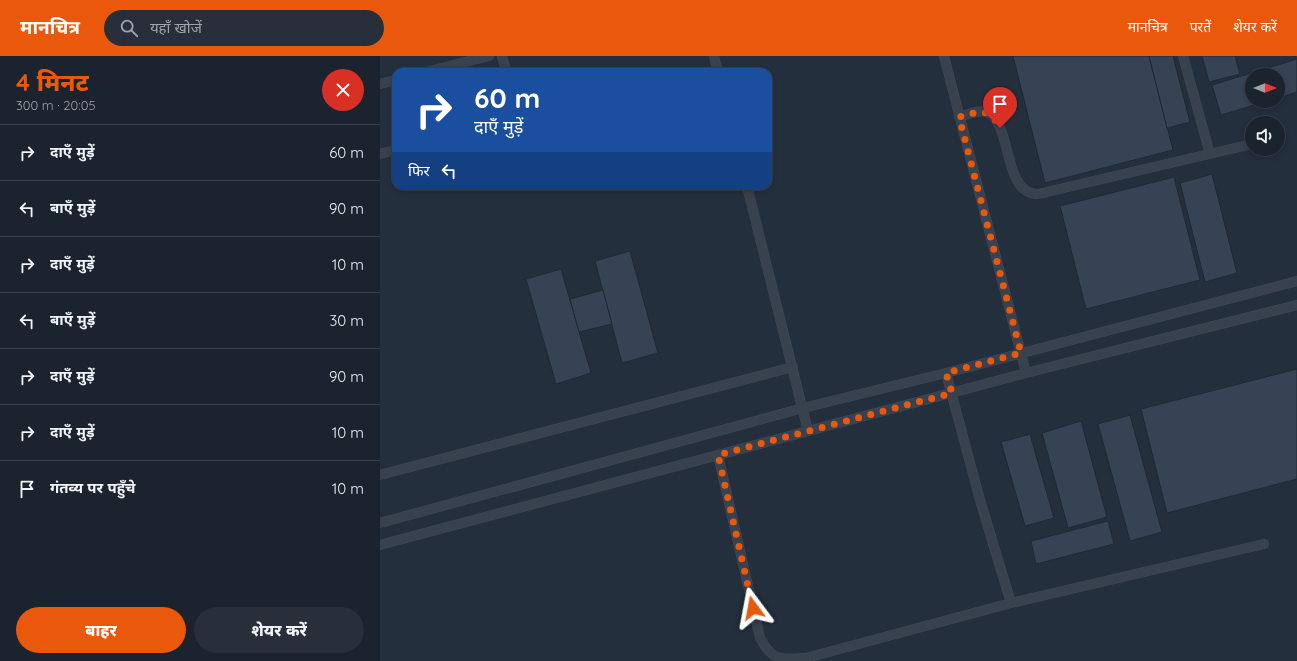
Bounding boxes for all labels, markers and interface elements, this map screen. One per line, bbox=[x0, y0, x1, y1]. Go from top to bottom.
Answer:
search box bbox=[104, 10, 384, 46]
text: मानचित्र bbox=[20, 15, 80, 39]
icon: search bbox=[118, 17, 140, 39]
text: यहाँ खोजें bbox=[150, 18, 202, 37]
text: मानचित्र bbox=[1128, 18, 1168, 36]
text: परतें bbox=[1190, 18, 1211, 36]
text: शेयर करें bbox=[1233, 18, 1277, 36]
text: 4 मिनट bbox=[16, 67, 89, 97]
north arrow bbox=[1245, 68, 1285, 108]
map controls bbox=[1245, 68, 1285, 156]
button: close bbox=[322, 69, 364, 111]
text: 60 m bbox=[474, 80, 540, 115]
icon: right bbox=[408, 84, 460, 136]
pin bbox=[983, 87, 1017, 128]
icon: arrive bbox=[989, 93, 1011, 115]
text: 300 m · 20:05 bbox=[16, 97, 96, 113]
text: दाएँ मुड़ें bbox=[474, 115, 523, 138]
button: sound bbox=[1245, 116, 1285, 156]
icon: right bbox=[16, 142, 38, 164]
text: दाएँ मुड़ें bbox=[50, 142, 94, 161]
text: 60 m bbox=[329, 143, 364, 162]
icon: left bbox=[438, 160, 460, 182]
text: फिर bbox=[408, 161, 430, 180]
icon: left bbox=[16, 198, 38, 220]
text: बाएँ मुड़ें bbox=[50, 198, 95, 217]
text: 90 m bbox=[329, 199, 364, 218]
icon: right bbox=[16, 254, 38, 276]
text: दाएँ मुड़ें bbox=[50, 254, 94, 273]
text: 10 m bbox=[332, 255, 364, 274]
icon: left bbox=[16, 310, 38, 332]
text: बाएँ मुड़ें bbox=[50, 310, 95, 329]
text: 30 m bbox=[329, 311, 364, 330]
icon: right bbox=[16, 366, 38, 388]
text: दाएँ मुड़ें bbox=[50, 366, 94, 385]
text: 90 m bbox=[329, 367, 364, 386]
icon: right bbox=[16, 422, 38, 444]
text: दाएँ मुड़ें bbox=[50, 422, 94, 441]
text: 10 m bbox=[332, 423, 364, 442]
icon: arrive bbox=[16, 478, 38, 500]
text: गंतव्य पर पहुँचे bbox=[50, 478, 136, 497]
text: 10 m bbox=[332, 479, 364, 498]
position arrow bbox=[732, 587, 774, 629]
button: बाहर bbox=[16, 607, 186, 653]
button: शेयर करें bbox=[194, 607, 364, 653]

